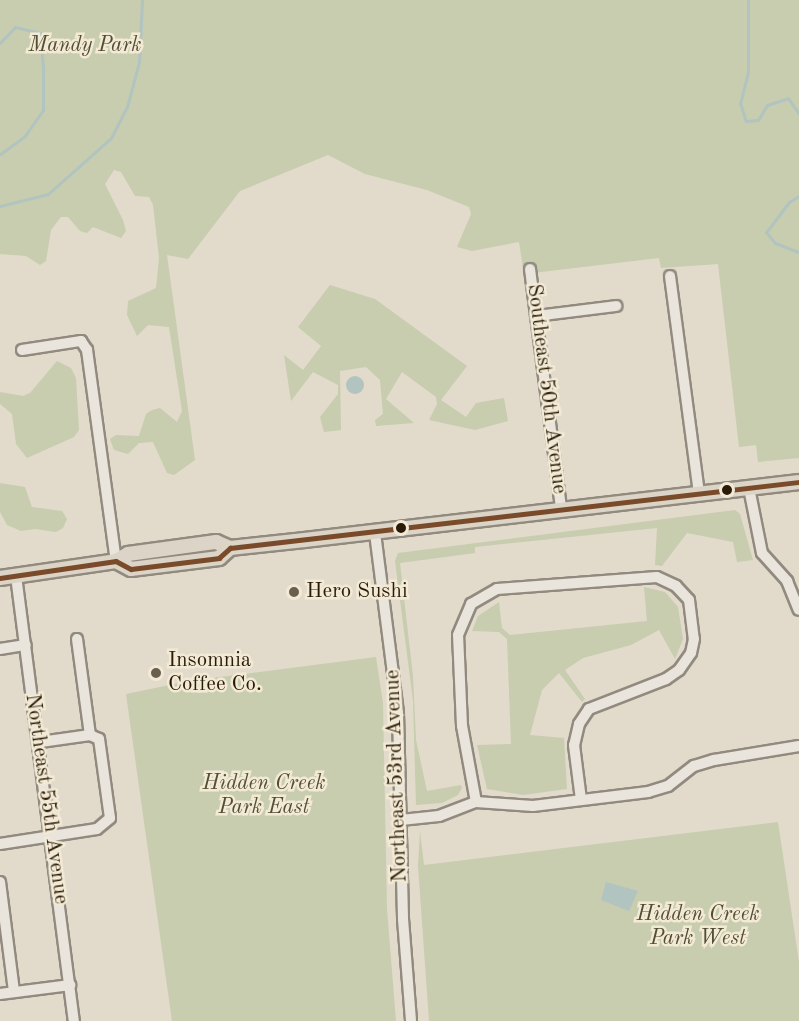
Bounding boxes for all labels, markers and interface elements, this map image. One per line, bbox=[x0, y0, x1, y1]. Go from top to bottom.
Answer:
park label: Mandy Park bbox=[28, 33, 142, 59]
street label: Southeast 50th Avenue bbox=[521, 282, 571, 496]
unlabelled marker bbox=[721, 484, 733, 496]
unlabelled marker bbox=[395, 522, 407, 534]
place label: Hero Sushi bbox=[306, 579, 408, 605]
marker: Hero Sushi bbox=[287, 585, 301, 599]
place label: Insomnia Coffee Co. bbox=[168, 648, 262, 698]
marker: Insomnia Coffee Co. bbox=[149, 666, 163, 680]
street label: Northeast 53rd Avenue bbox=[381, 669, 413, 883]
street label: Northeast 55th Avenue bbox=[19, 692, 73, 906]
park label: Hidden Creek Park East bbox=[202, 771, 326, 821]
park label: Hidden Creek Park West bbox=[636, 902, 760, 952]

